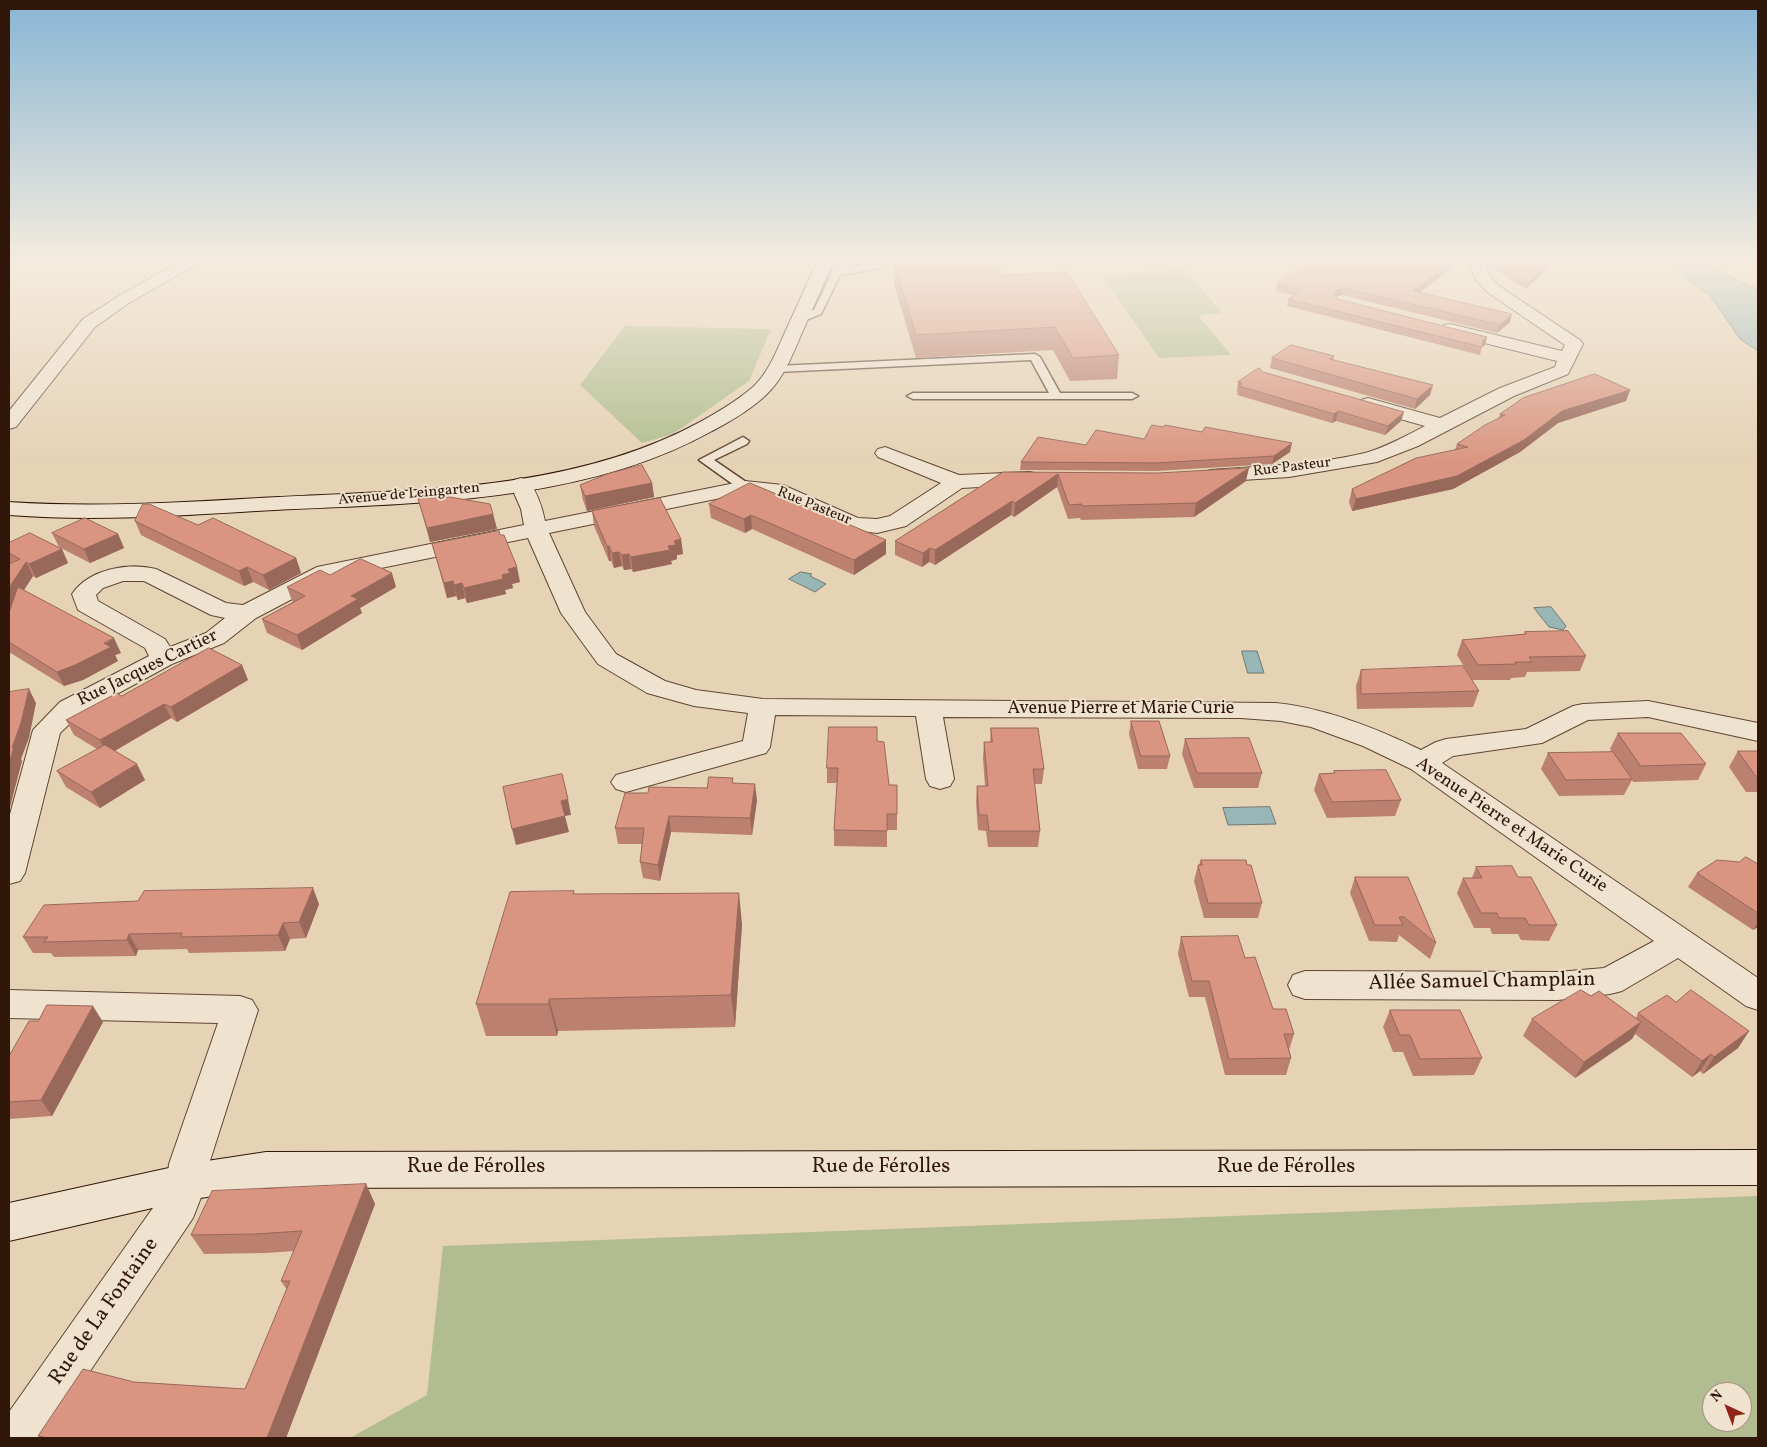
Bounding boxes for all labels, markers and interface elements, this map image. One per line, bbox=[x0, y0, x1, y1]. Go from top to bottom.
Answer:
street label: Rue Pasteur bbox=[1252, 454, 1332, 482]
street label: Avenue de Leingarten bbox=[337, 480, 481, 510]
street label: Rue Pasteur bbox=[774, 484, 854, 530]
street label: Rue Jacques Cartier bbox=[74, 626, 222, 712]
street label: Avenue Pierre et Marie Curie bbox=[1008, 699, 1234, 721]
street label: Avenue Pierre et Marie Curie bbox=[1411, 754, 1611, 898]
street label: Allée Samuel Champlain bbox=[1368, 968, 1596, 998]
street label: Rue de Férolles bbox=[407, 1155, 545, 1181]
street label: Rue de Férolles bbox=[812, 1155, 950, 1181]
street label: Rue de Férolles bbox=[1217, 1155, 1355, 1181]
street label: Rue de La Fontaine bbox=[45, 1234, 165, 1390]
north arrow bbox=[1702, 1382, 1752, 1432]
text: N bbox=[1707, 1386, 1727, 1407]

